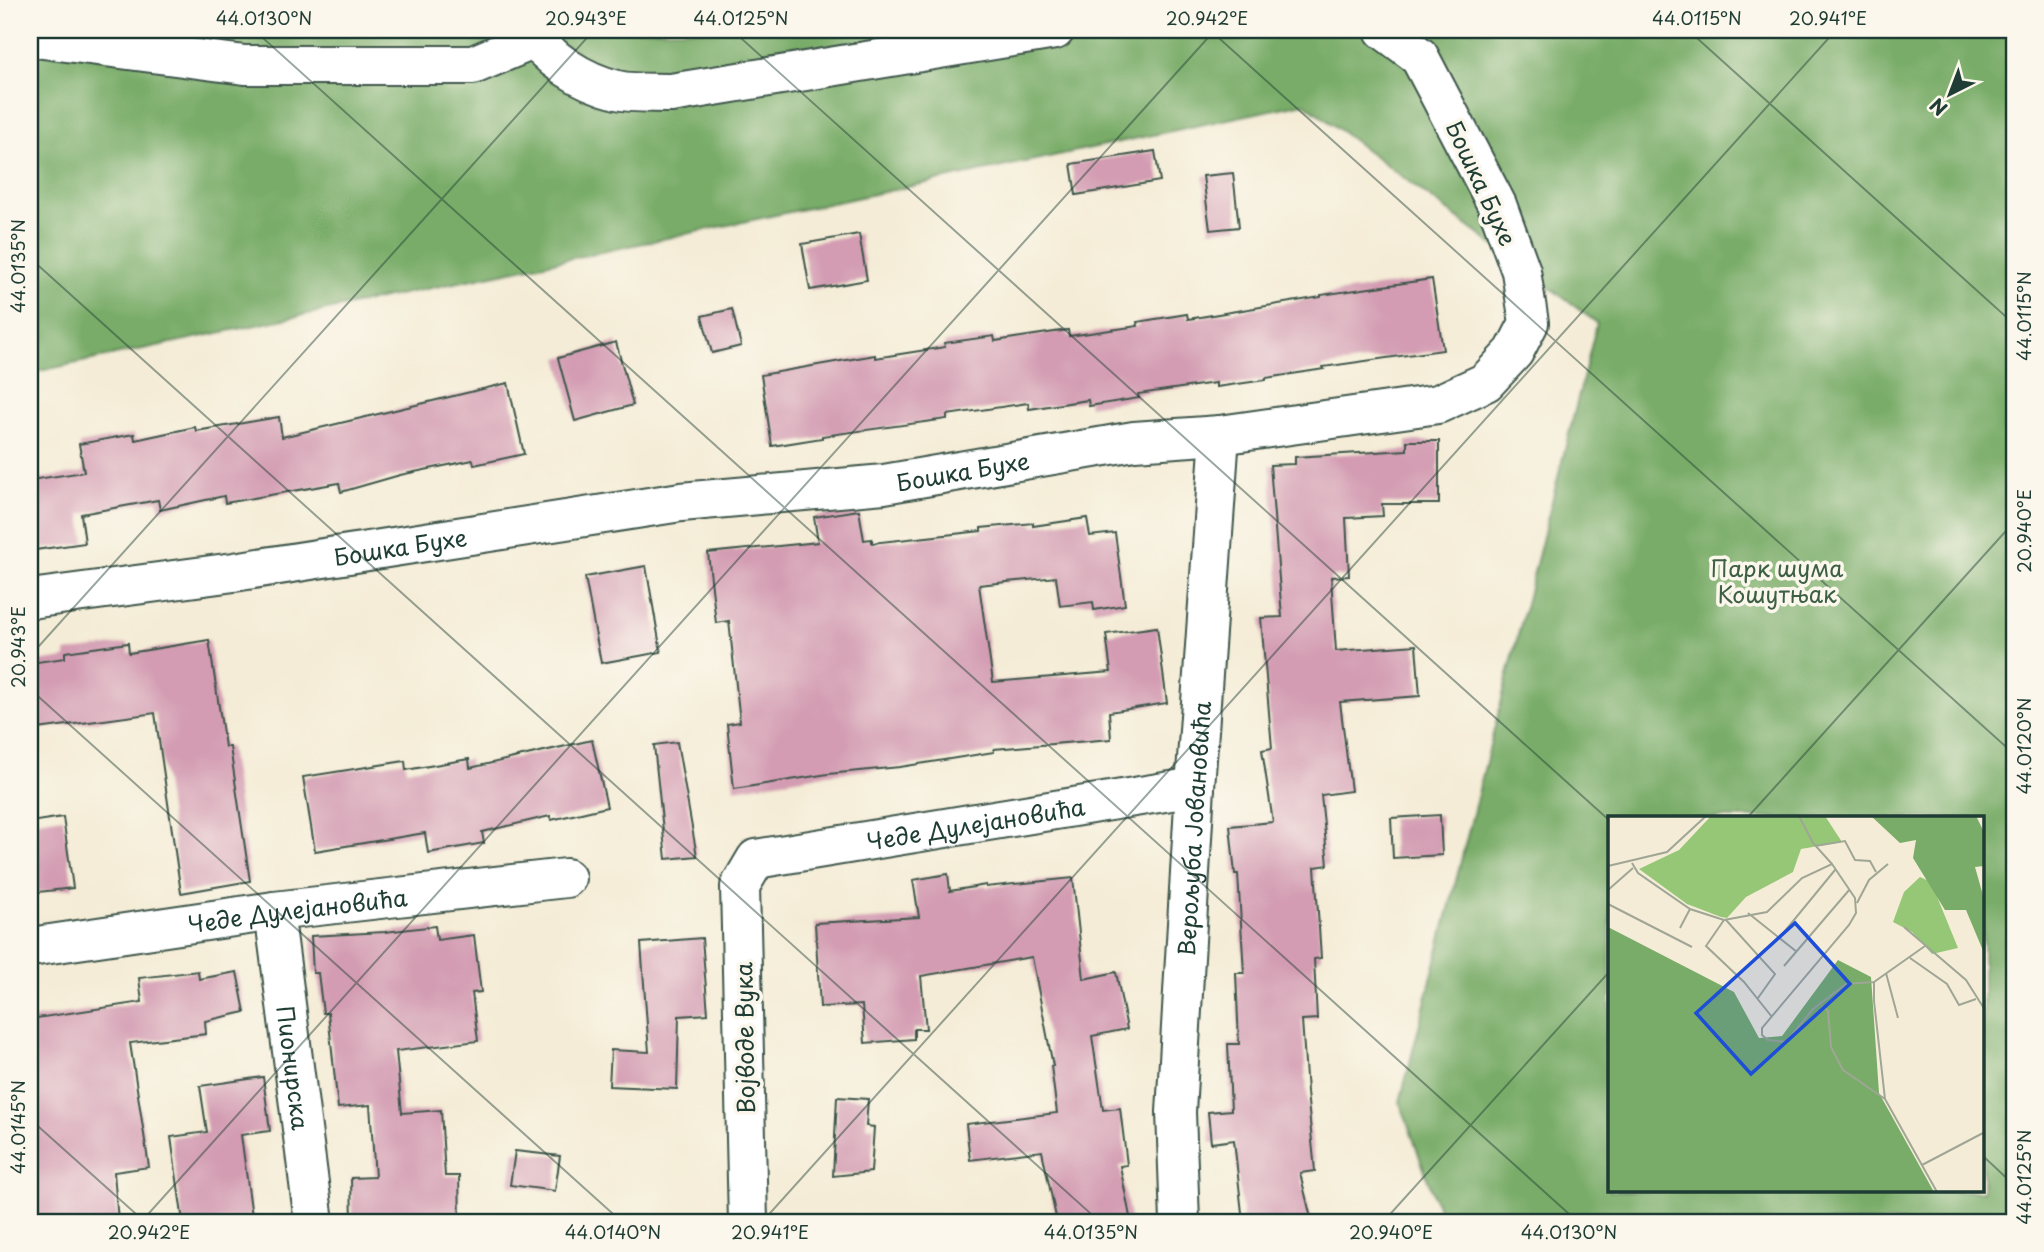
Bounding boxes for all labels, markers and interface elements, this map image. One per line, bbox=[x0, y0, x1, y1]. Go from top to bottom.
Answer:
text: 44.0130°N bbox=[216, 4, 312, 31]
text: 20.943°E bbox=[545, 4, 627, 31]
text: 44.0125°N bbox=[693, 4, 789, 31]
text: 20.942°E bbox=[1166, 4, 1248, 31]
text: 44.0115°N bbox=[1652, 4, 1742, 31]
text: 20.941°E bbox=[1789, 4, 1867, 31]
north arrow bbox=[1914, 60, 1984, 130]
text: N bbox=[1923, 92, 1953, 123]
street label: Бошка Бухе bbox=[1438, 115, 1526, 251]
text: 44.0135°N bbox=[4, 219, 31, 313]
text: 44.0115°N bbox=[2010, 271, 2037, 361]
street label: Бошка Бухе bbox=[894, 442, 1032, 499]
text: 20.940°E bbox=[2010, 489, 2037, 573]
street label: Бошка Бухе bbox=[331, 518, 469, 574]
park label: Парк шума Кошутњак bbox=[1711, 550, 1843, 611]
text: 20.943°E bbox=[4, 606, 31, 688]
text: 44.0120°N bbox=[2010, 697, 2037, 795]
street label: Верољуба Јовановића bbox=[1168, 699, 1219, 957]
street label: Чеде Дулејановића bbox=[864, 788, 1088, 858]
inset map bbox=[1608, 816, 1984, 1192]
street label: Чеде Дулејановића bbox=[185, 879, 409, 941]
street label: Војводе Вука bbox=[725, 961, 763, 1114]
street label: Пионирска bbox=[269, 1004, 320, 1132]
text: 44.0145°N bbox=[4, 1080, 31, 1174]
text: 44.0125°N bbox=[2010, 1129, 2037, 1225]
text: 20.942°E bbox=[108, 1218, 190, 1245]
text: 44.0140°N bbox=[565, 1218, 661, 1245]
text: 20.941°E bbox=[731, 1218, 809, 1245]
text: 44.0135°N bbox=[1044, 1218, 1138, 1245]
text: 20.940°E bbox=[1349, 1218, 1433, 1245]
text: 44.0130°N bbox=[1521, 1218, 1617, 1245]

